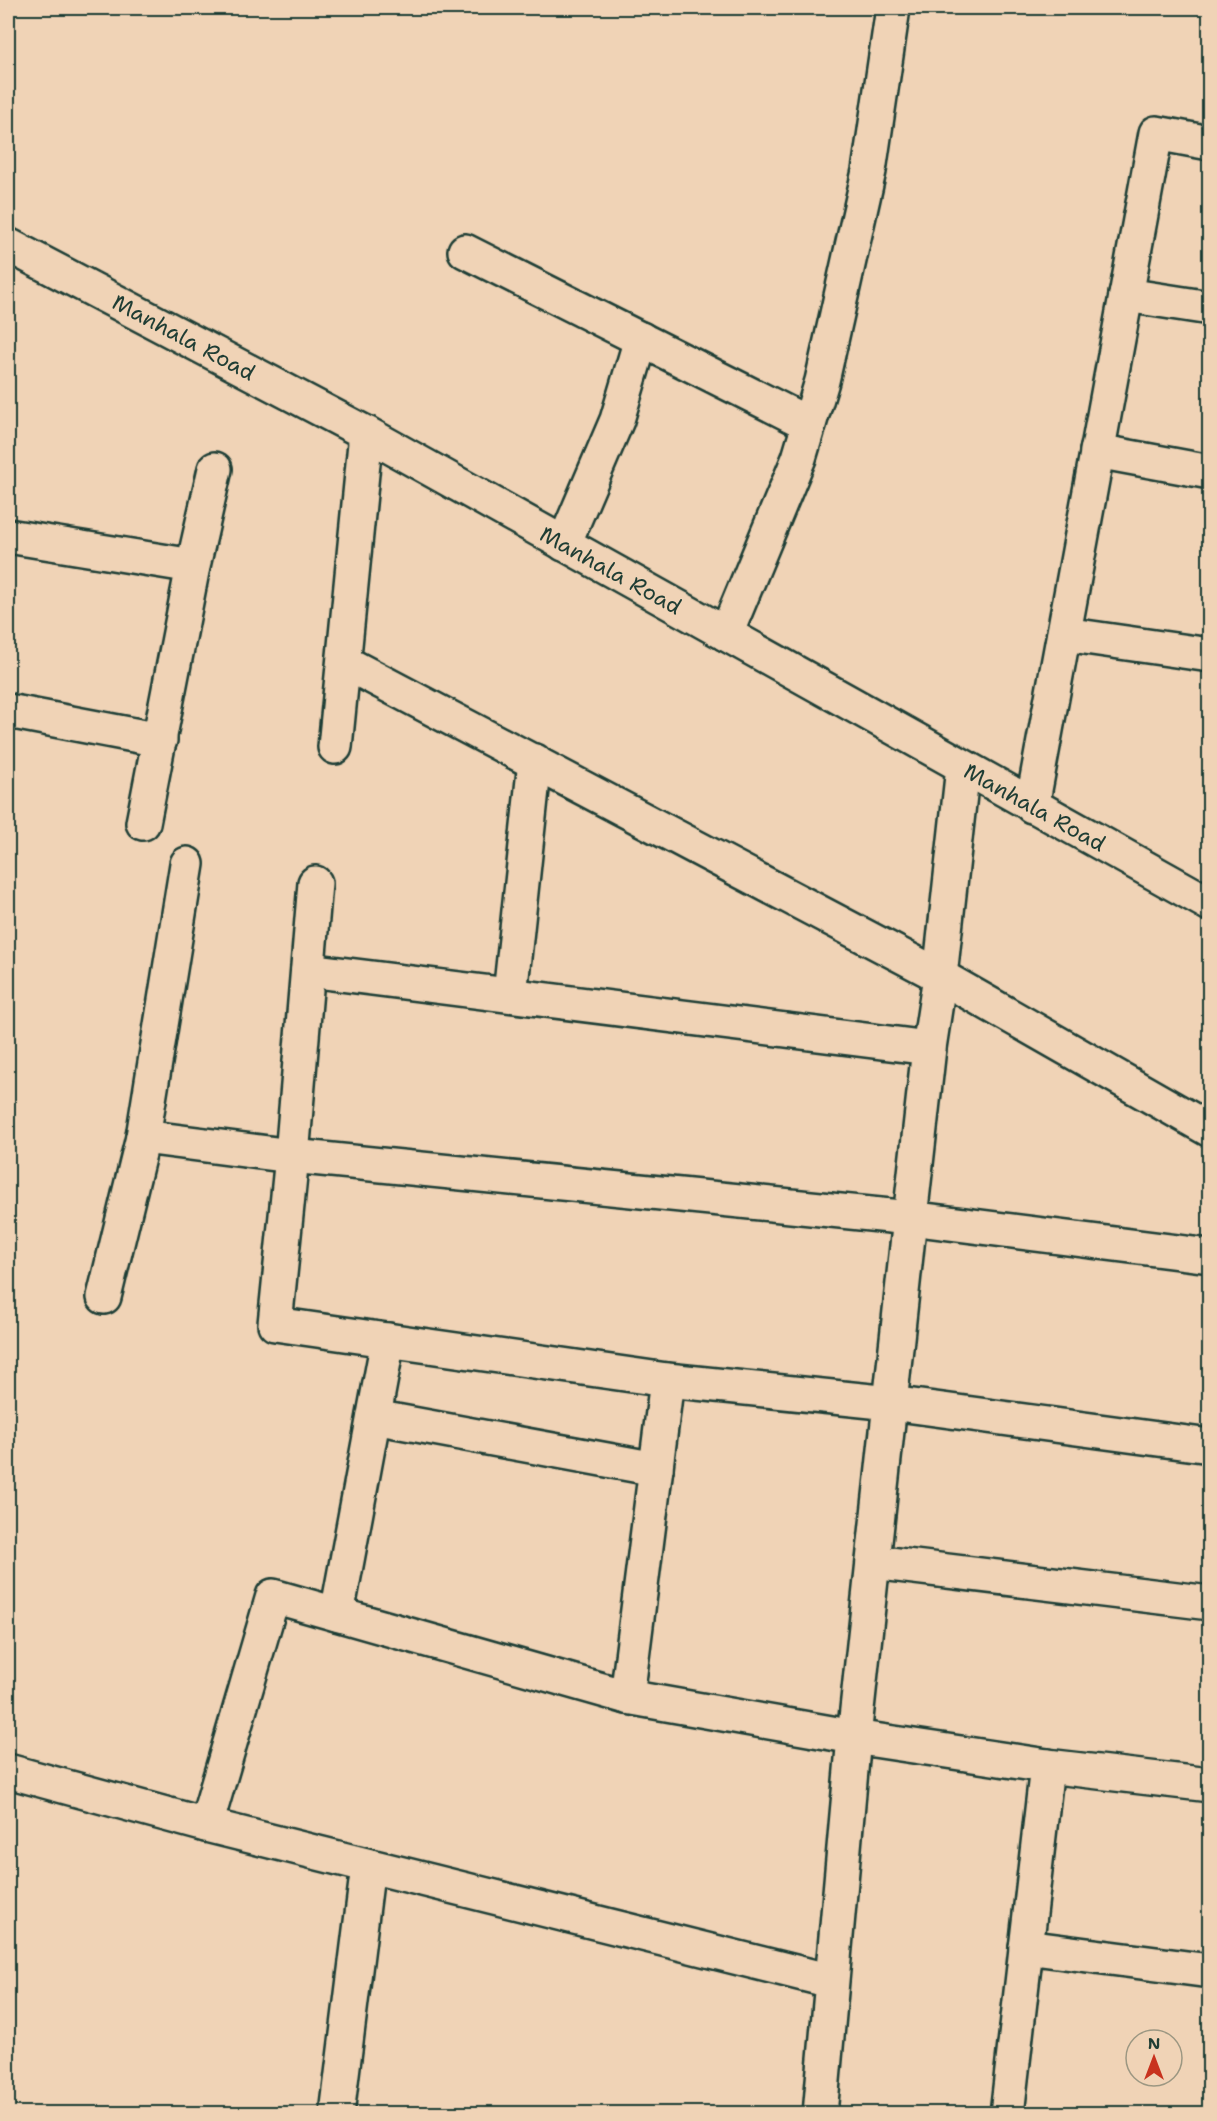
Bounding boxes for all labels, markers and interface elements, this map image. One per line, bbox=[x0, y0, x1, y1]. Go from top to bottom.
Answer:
street label: Manhala Road bbox=[107, 287, 260, 387]
street label: Manhala Road bbox=[535, 519, 687, 621]
street label: Manhala Road bbox=[959, 756, 1111, 858]
north arrow bbox=[1124, 2028, 1184, 2088]
text: N bbox=[1148, 2033, 1160, 2054]

